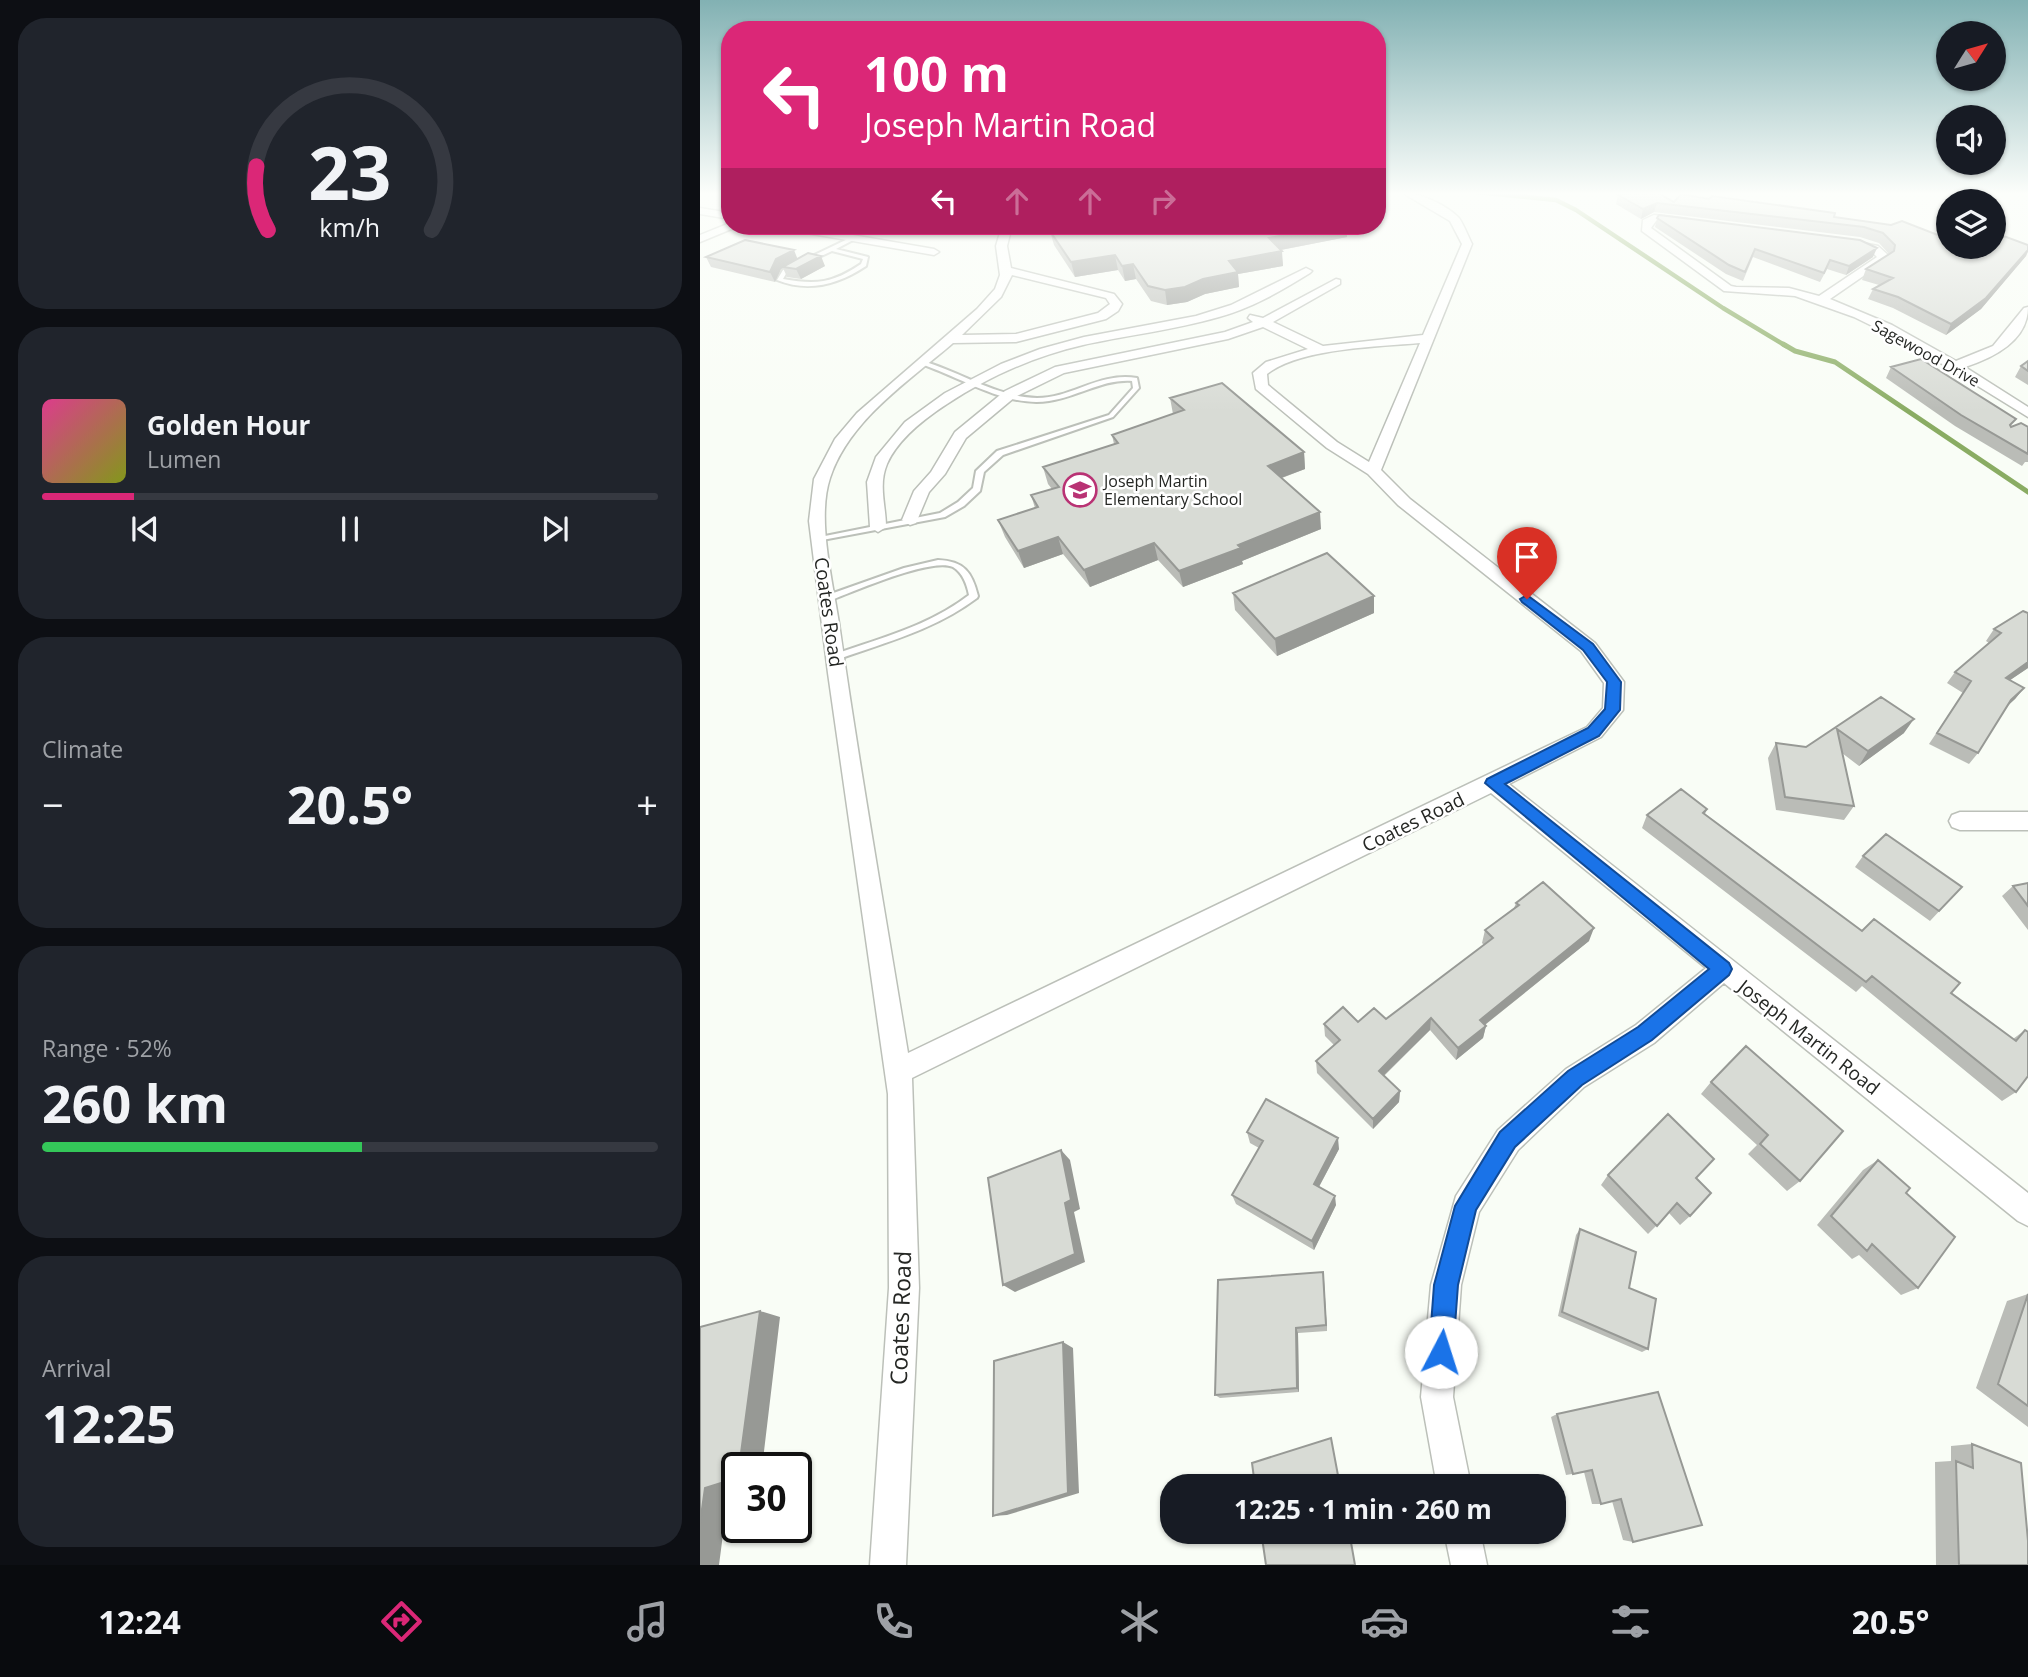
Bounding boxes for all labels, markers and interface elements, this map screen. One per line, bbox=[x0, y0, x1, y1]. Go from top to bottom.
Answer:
north arrow bbox=[1936, 21, 2006, 91]
map controls bbox=[1936, 21, 2006, 259]
text: 100 m bbox=[864, 40, 1009, 106]
icon: left bbox=[749, 49, 840, 140]
text: Joseph Martin Road bbox=[864, 103, 1156, 146]
button: sound bbox=[1936, 105, 2006, 175]
text: 23 bbox=[308, 122, 392, 221]
icon: left bbox=[925, 182, 963, 220]
icon: ahead bbox=[998, 182, 1036, 220]
icon: ahead bbox=[1071, 182, 1109, 220]
icon: right bbox=[1144, 182, 1182, 220]
button: layers bbox=[1936, 189, 2006, 259]
text: km/h bbox=[320, 210, 380, 244]
street label: Sagewood Drive bbox=[1868, 314, 1984, 392]
text: Golden Hour bbox=[147, 407, 310, 443]
text: Lumen bbox=[147, 443, 221, 475]
place label: Joseph Martin Elementary School bbox=[1102, 470, 1242, 510]
school or university icon: Joseph Martin Elementary School bbox=[1061, 471, 1099, 509]
icon: previous bbox=[126, 510, 164, 548]
icon: pause bbox=[331, 510, 369, 548]
icon: next bbox=[536, 510, 574, 548]
pin bbox=[1497, 527, 1557, 599]
icon: arrive bbox=[1508, 538, 1546, 576]
street label: Coates Road bbox=[808, 555, 850, 669]
text: Climate bbox=[42, 733, 123, 765]
text: 20.5° bbox=[287, 768, 413, 839]
text: − bbox=[42, 778, 64, 830]
text: + bbox=[636, 778, 658, 830]
street label: Coates Road bbox=[1358, 786, 1468, 858]
street label: Joseph Martin Road bbox=[1731, 972, 1885, 1101]
text: Range · 52% bbox=[42, 1032, 172, 1064]
text: 260 km bbox=[42, 1067, 228, 1138]
street label: Coates Road bbox=[882, 1250, 918, 1386]
position arrow bbox=[1404, 1315, 1478, 1389]
text: Arrival bbox=[42, 1352, 111, 1384]
text: 12:25 bbox=[42, 1387, 176, 1458]
speed limit sign: 30 bbox=[721, 1452, 812, 1543]
text: 12:25 · 1 min · 260 m bbox=[1234, 1491, 1492, 1527]
icon: directions bbox=[377, 1597, 426, 1646]
icon: music bbox=[623, 1597, 672, 1646]
icon: phone bbox=[869, 1597, 918, 1646]
icon: climate bbox=[1115, 1597, 1164, 1646]
icon: car bbox=[1360, 1597, 1409, 1646]
icon: filters bbox=[1606, 1597, 1655, 1646]
text: 12:24 bbox=[98, 1600, 181, 1643]
text: 20.5° bbox=[1852, 1600, 1930, 1643]

